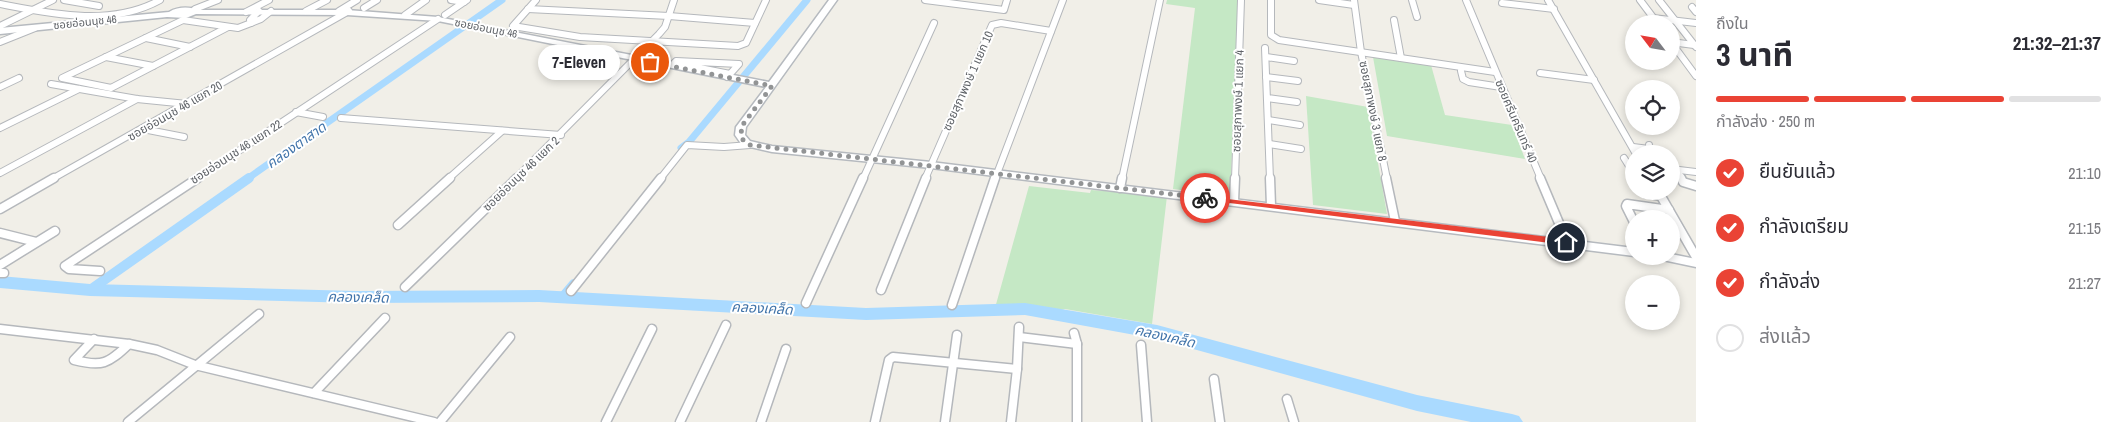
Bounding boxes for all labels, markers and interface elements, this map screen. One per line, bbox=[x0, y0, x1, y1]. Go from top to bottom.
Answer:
street label: ซอยอ่อนนุช 46 bbox=[53, 12, 117, 32]
text: ถึงใน bbox=[1716, 12, 1749, 34]
street label: ซอยอ่อนนุช 46 bbox=[453, 15, 519, 41]
north arrow bbox=[1625, 15, 1680, 70]
map controls bbox=[1625, 15, 1680, 330]
street label: ซอยสุภาพงษ์ 1 แยก 10 bbox=[939, 29, 997, 133]
text: 21:32–21:37 bbox=[2013, 30, 2101, 56]
text: 3 นาที bbox=[1716, 33, 1793, 76]
pin bbox=[629, 41, 671, 83]
callout: 7-Eleven bbox=[538, 44, 620, 80]
icon: bag bbox=[636, 48, 664, 76]
street label: ซอยสุภาพงษ์ 1 แยก 4 bbox=[1228, 49, 1248, 152]
text: 7-Eleven bbox=[552, 51, 606, 73]
street label: ซอยสุภาพงษ์ 3 แยก 8 bbox=[1355, 59, 1391, 163]
street label: ซอยอ่อนนุช 46 แยก 20 bbox=[125, 77, 225, 145]
street label: ซอยศรีนครินทร์ 40 bbox=[1491, 77, 1541, 165]
button: locate bbox=[1625, 80, 1680, 135]
text: กำลังส่ง · 250 m bbox=[1716, 110, 1815, 132]
street label: ซอยอ่อนนุช 46 แยก 22 bbox=[187, 116, 285, 188]
water label: คลองตาสาด bbox=[263, 118, 330, 172]
street label: ซอยอ่อนนุช 46 แยก 2 bbox=[479, 133, 563, 215]
button: layers bbox=[1625, 145, 1680, 200]
text: ยืนยันแล้ว bbox=[1759, 158, 1836, 184]
icon: check bbox=[1716, 159, 1744, 187]
text: 21:10 bbox=[2068, 162, 2101, 184]
courier bbox=[1180, 173, 1230, 223]
icon: bike bbox=[1191, 184, 1219, 212]
button: + bbox=[1625, 210, 1680, 265]
text: กำลังเตรียม bbox=[1759, 213, 1849, 239]
icon: check bbox=[1716, 214, 1744, 242]
text: 21:15 bbox=[2068, 217, 2101, 239]
pin bbox=[1545, 221, 1587, 263]
icon: home bbox=[1552, 228, 1580, 256]
text: กำลังส่ง bbox=[1759, 268, 1820, 294]
icon: check bbox=[1716, 269, 1744, 297]
text: 21:27 bbox=[2068, 272, 2101, 294]
button: − bbox=[1625, 275, 1680, 330]
water label: คลองเคล็ด bbox=[327, 287, 389, 307]
water label: คลองเคล็ด bbox=[731, 297, 793, 319]
water label: คลองเคล็ด bbox=[1133, 320, 1197, 352]
text: ส่งแล้ว bbox=[1759, 323, 1811, 349]

